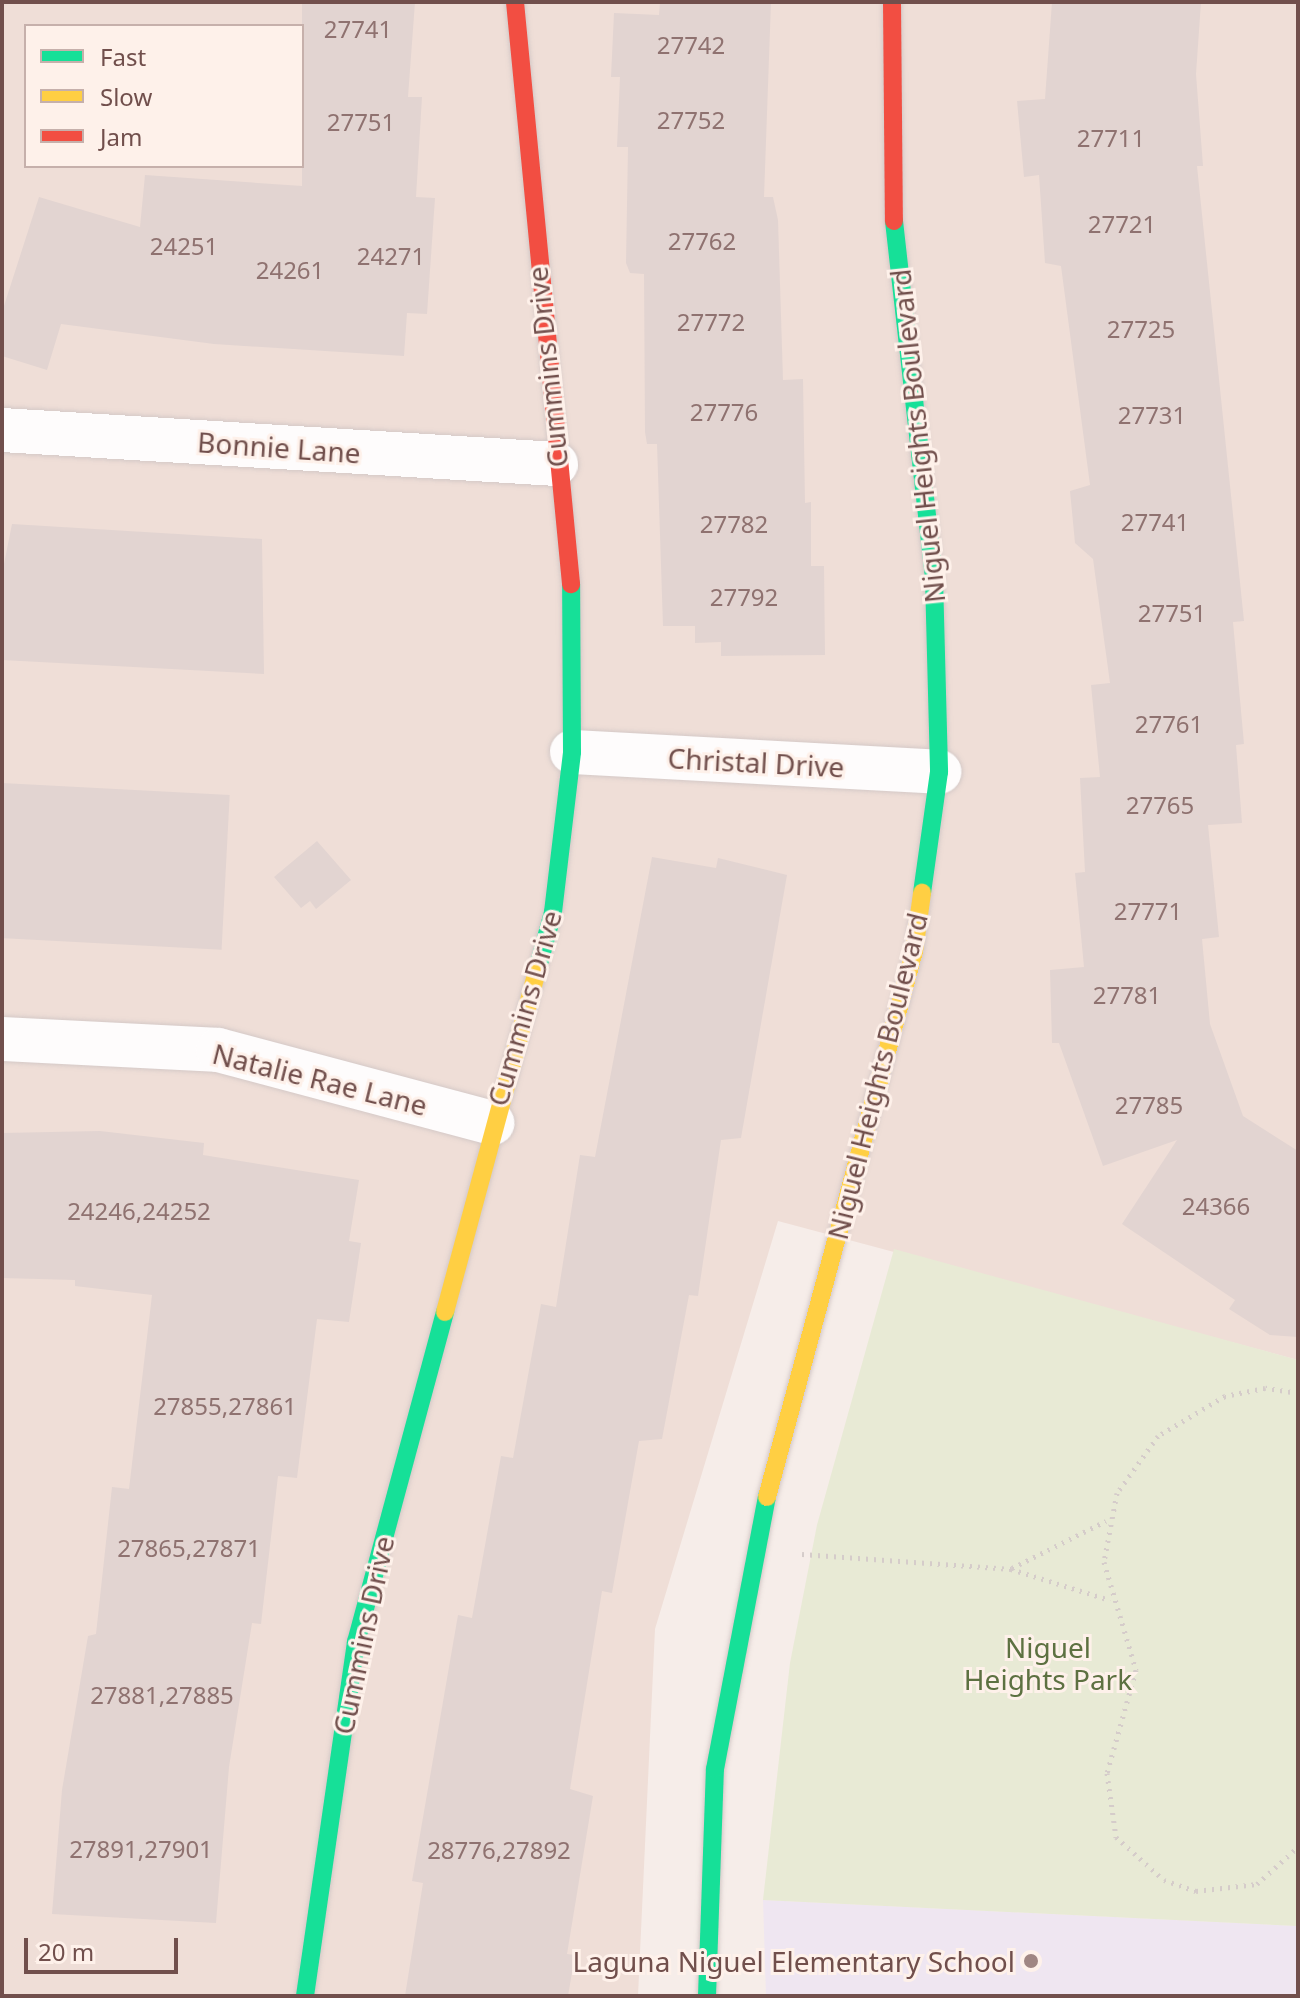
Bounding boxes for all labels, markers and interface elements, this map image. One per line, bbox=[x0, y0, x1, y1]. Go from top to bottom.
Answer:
house number: 27741 bbox=[324, 15, 392, 43]
legend bbox=[24, 24, 304, 168]
house number: 27742 bbox=[657, 31, 725, 59]
text: Fast bbox=[100, 40, 146, 73]
text: Slow bbox=[100, 80, 152, 113]
house number: 27752 bbox=[657, 106, 725, 134]
house number: 27751 bbox=[327, 108, 395, 136]
text: Jam bbox=[100, 120, 142, 153]
house number: 27711 bbox=[1077, 124, 1145, 152]
house number: 27721 bbox=[1088, 210, 1156, 238]
house number: 27762 bbox=[668, 227, 736, 255]
house number: 24251 bbox=[150, 232, 218, 260]
house number: 24271 bbox=[357, 242, 425, 270]
house number: 24261 bbox=[256, 256, 324, 284]
street label: Cummins Drive bbox=[520, 265, 574, 469]
street label: Niguel Heights Boulevard bbox=[883, 267, 951, 605]
house number: 27772 bbox=[677, 308, 745, 336]
house number: 27725 bbox=[1107, 315, 1175, 343]
house number: 27776 bbox=[690, 398, 758, 426]
house number: 27731 bbox=[1118, 401, 1186, 429]
street label: Bonnie Lane bbox=[196, 425, 362, 469]
house number: 27741 bbox=[1121, 508, 1189, 536]
house number: 27782 bbox=[700, 510, 768, 538]
house number: 27792 bbox=[710, 583, 778, 611]
house number: 27751 bbox=[1138, 599, 1206, 627]
house number: 27761 bbox=[1135, 710, 1203, 738]
street label: Christal Drive bbox=[667, 741, 845, 783]
house number: 27765 bbox=[1126, 791, 1194, 819]
house number: 27771 bbox=[1114, 897, 1182, 925]
street label: Cummins Drive bbox=[480, 906, 568, 1110]
street label: Niguel Heights Boulevard bbox=[820, 909, 934, 1243]
house number: 27781 bbox=[1093, 981, 1161, 1009]
street label: Natalie Rae Lane bbox=[209, 1036, 431, 1122]
house number: 27785 bbox=[1115, 1091, 1183, 1119]
house number: 24366 bbox=[1182, 1192, 1250, 1220]
house number: 24246,24252 bbox=[67, 1197, 211, 1225]
house number: 27855,27861 bbox=[153, 1392, 297, 1420]
street label: Cummins Drive bbox=[326, 1533, 400, 1737]
house number: 27865,27871 bbox=[117, 1534, 261, 1562]
park label: Niguel Heights Park bbox=[964, 1630, 1132, 1696]
house number: 27881,27885 bbox=[90, 1681, 234, 1709]
house number: 27891,27901 bbox=[69, 1835, 213, 1863]
house number: 28776,27892 bbox=[427, 1836, 571, 1864]
scale bar bbox=[28, 1922, 182, 1972]
text: 20 m bbox=[38, 1935, 94, 1968]
place label: Laguna Niguel Elementary School bbox=[572, 1944, 1015, 1978]
marker: Laguna Niguel Elementary School bbox=[1022, 1952, 1040, 1970]

